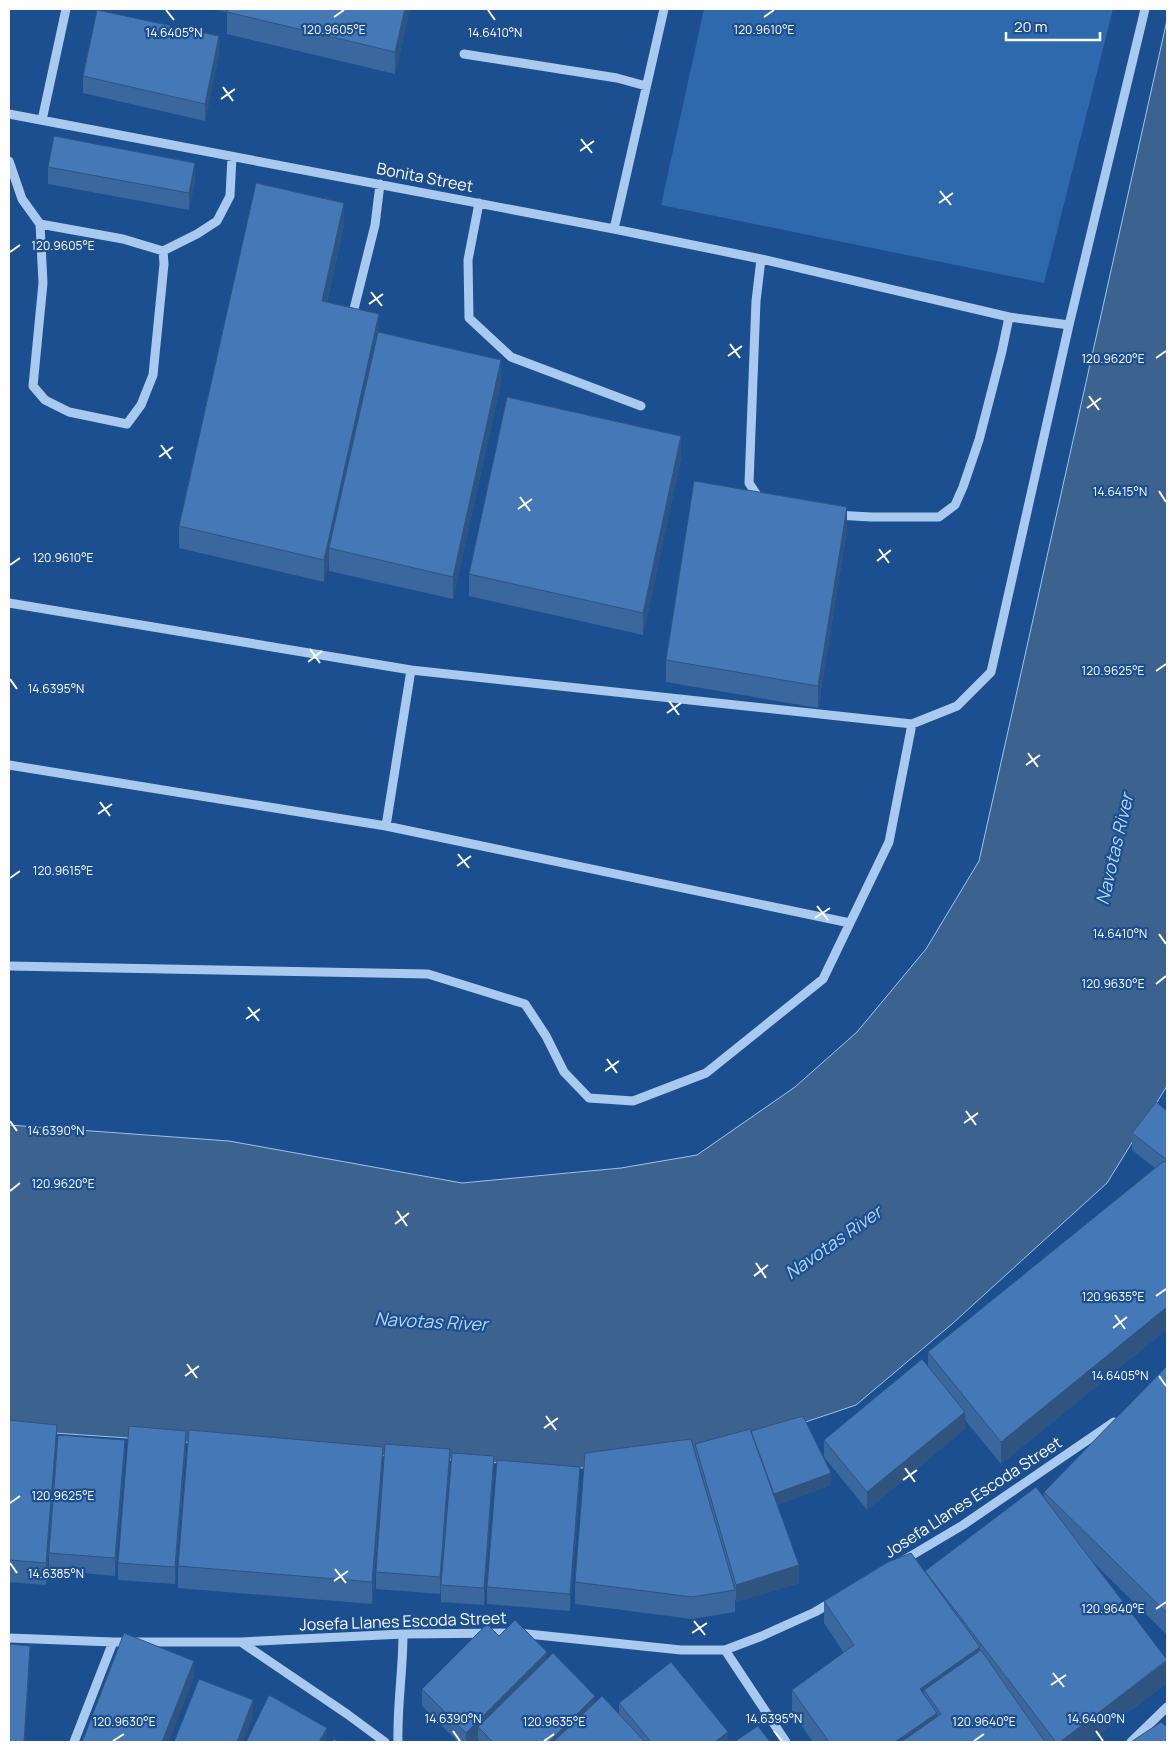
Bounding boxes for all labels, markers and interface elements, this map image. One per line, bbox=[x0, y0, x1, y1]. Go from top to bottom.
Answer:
scale bar bbox=[1006, 10, 1100, 42]
text: 20 m bbox=[1014, 16, 1047, 37]
text: 120.9605°E bbox=[302, 21, 366, 38]
text: 120.9610°E bbox=[734, 21, 795, 38]
text: 14.6405°N bbox=[146, 24, 202, 41]
text: 14.6410°N bbox=[468, 24, 522, 41]
street label: Bonita Street bbox=[375, 157, 475, 197]
text: 120.9605°E bbox=[31, 237, 95, 254]
text: 120.9620°E bbox=[1081, 350, 1145, 367]
text: 14.6415°N bbox=[1093, 483, 1147, 500]
text: 120.9610°E bbox=[33, 549, 94, 566]
text: 120.9625°E bbox=[1082, 662, 1145, 679]
text: 14.6395°N bbox=[28, 680, 84, 697]
water label: Navotas River bbox=[1090, 789, 1139, 907]
text: 120.9615°E bbox=[33, 862, 93, 879]
text: 14.6410°N bbox=[1093, 925, 1147, 942]
text: 120.9630°E bbox=[1082, 975, 1145, 992]
text: 14.6390°N bbox=[27, 1122, 85, 1139]
text: 120.9620°E bbox=[31, 1175, 95, 1192]
water label: Navotas River bbox=[780, 1198, 888, 1284]
text: 120.9635°E bbox=[1082, 1288, 1144, 1305]
water label: Navotas River bbox=[374, 1306, 491, 1336]
text: 14.6405°N bbox=[1092, 1367, 1148, 1384]
street label: Josefa Llanes Escoda Street bbox=[880, 1431, 1066, 1563]
text: 120.9625°E bbox=[32, 1487, 95, 1504]
text: 14.6385°N bbox=[28, 1565, 84, 1582]
text: 120.9640°E bbox=[1081, 1600, 1145, 1617]
street label: Josefa Llanes Escoda Street bbox=[299, 1606, 507, 1636]
text: 14.6390°N bbox=[424, 1710, 482, 1727]
text: 14.6395°N bbox=[746, 1710, 802, 1727]
text: 14.6400°N bbox=[1067, 1710, 1125, 1727]
text: 120.9630°E bbox=[93, 1713, 156, 1730]
text: 120.9635°E bbox=[523, 1713, 585, 1730]
text: 120.9640°E bbox=[952, 1713, 1016, 1730]

